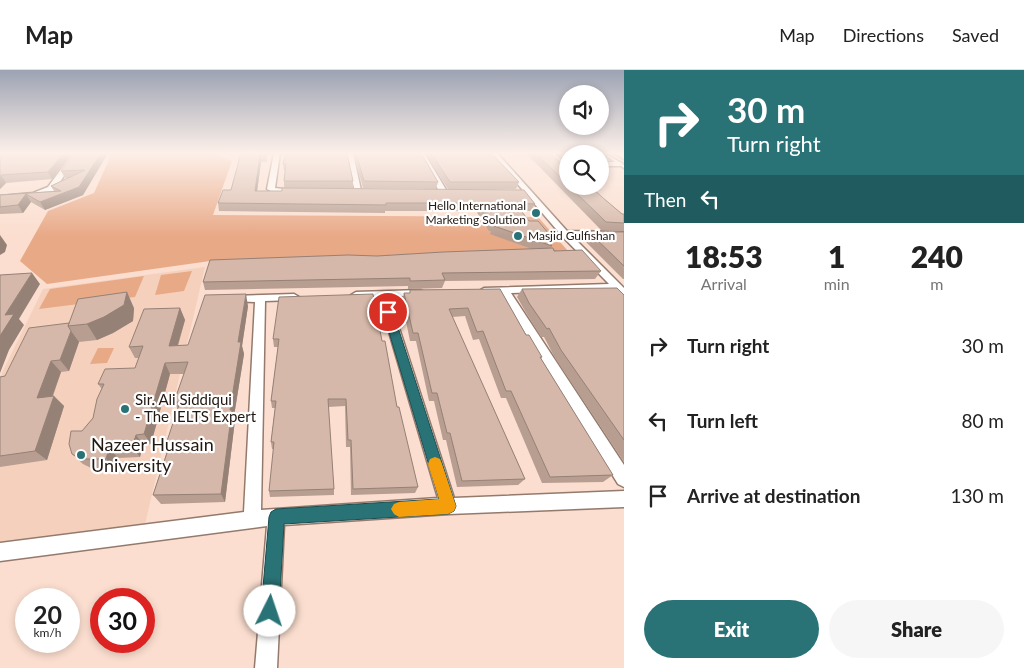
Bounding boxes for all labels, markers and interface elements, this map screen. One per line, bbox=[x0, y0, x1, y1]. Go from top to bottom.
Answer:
text: Map bbox=[25, 20, 73, 49]
text: Map bbox=[779, 24, 815, 46]
text: Directions bbox=[843, 24, 924, 46]
text: Saved bbox=[952, 24, 999, 46]
map controls bbox=[559, 85, 609, 195]
button: sound bbox=[559, 85, 609, 135]
text: 30 m bbox=[727, 88, 805, 130]
icon: right bbox=[644, 90, 709, 155]
text: Turn right bbox=[727, 130, 821, 157]
button: search bbox=[559, 145, 609, 195]
icon: left bbox=[696, 185, 724, 213]
text: Then bbox=[644, 188, 686, 211]
place label: Hello International Marketing Solution bbox=[426, 198, 526, 227]
marker: Hello International Marketing Solution bbox=[530, 207, 542, 219]
place label: Masjid Gulfishan bbox=[528, 228, 615, 243]
marker: Masjid Gulfishan bbox=[512, 230, 524, 242]
text: 18:53 bbox=[685, 238, 763, 274]
text: 1 bbox=[828, 238, 845, 274]
text: 240 bbox=[911, 238, 963, 274]
text: Arrival bbox=[701, 274, 747, 293]
text: min bbox=[824, 274, 850, 293]
text: m bbox=[930, 274, 943, 293]
pin bbox=[367, 291, 409, 333]
icon: arrive bbox=[374, 298, 402, 326]
icon: right bbox=[644, 332, 672, 360]
text: Turn right bbox=[687, 334, 769, 357]
text: 30 m bbox=[961, 334, 1004, 357]
place label: Sir. Ali Siddiqui - The IELTS Expert bbox=[135, 390, 257, 425]
marker: Sir. Ali Siddiqui - The IELTS Expert bbox=[119, 403, 131, 415]
icon: left bbox=[644, 407, 672, 435]
text: Turn left bbox=[687, 409, 758, 432]
text: 80 m bbox=[961, 409, 1004, 432]
place label: Nazeer Hussain University bbox=[91, 433, 214, 476]
marker: Nazeer Hussain University bbox=[75, 449, 87, 461]
icon: arrive bbox=[644, 482, 672, 510]
text: Arrive at destination bbox=[687, 484, 860, 507]
text: 130 m bbox=[950, 484, 1004, 507]
position arrow bbox=[243, 584, 295, 636]
speed limit sign: 30 bbox=[90, 588, 155, 653]
text: 20 bbox=[33, 599, 62, 629]
button: Exit bbox=[644, 600, 819, 658]
button: Share bbox=[829, 600, 1004, 658]
text: km/h bbox=[33, 625, 62, 640]

